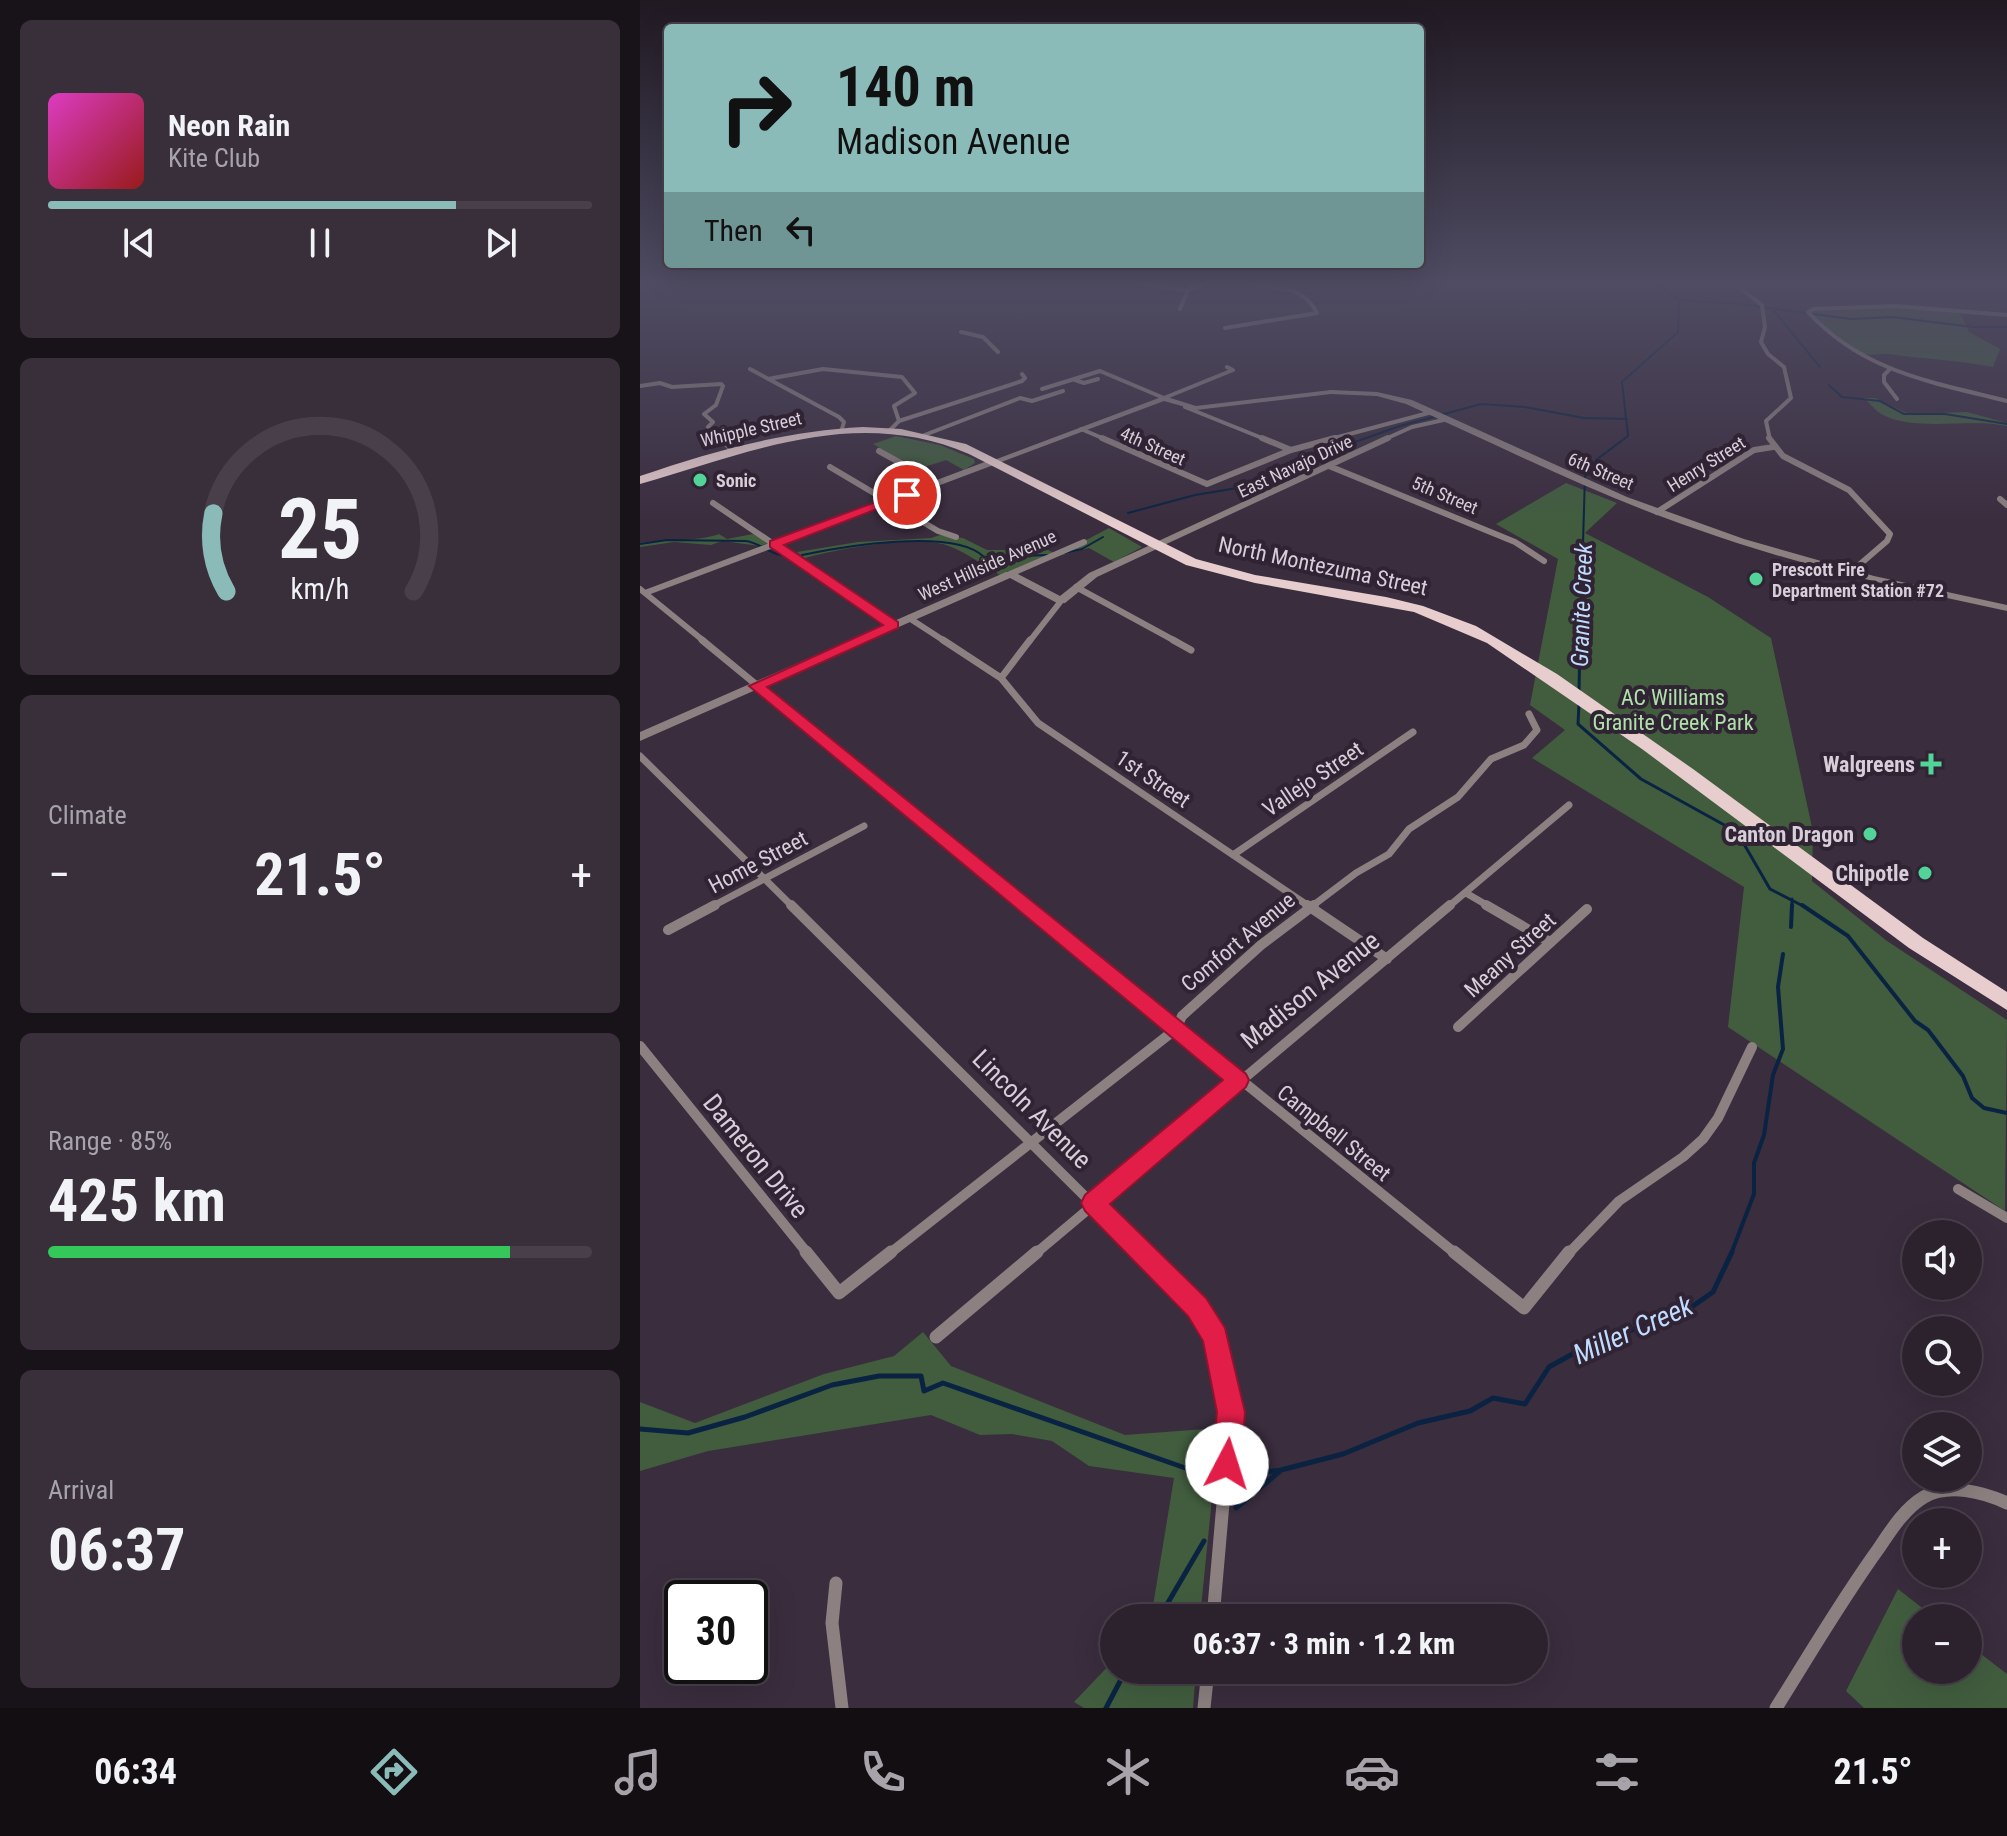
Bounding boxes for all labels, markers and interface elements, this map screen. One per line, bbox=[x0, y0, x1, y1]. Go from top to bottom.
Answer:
text: 140 m bbox=[836, 54, 975, 120]
icon: right bbox=[704, 56, 808, 160]
text: Neon Rain bbox=[168, 108, 290, 143]
text: Madison Avenue bbox=[836, 121, 1070, 163]
text: Kite Club bbox=[168, 143, 260, 173]
icon: left bbox=[779, 208, 823, 252]
text: Then bbox=[704, 213, 763, 248]
icon: previous bbox=[117, 221, 161, 265]
icon: pause bbox=[298, 221, 342, 265]
icon: next bbox=[479, 221, 523, 265]
street label: Whipple Street bbox=[698, 407, 804, 451]
street label: 4th Street bbox=[1117, 422, 1189, 470]
street label: East Navajo Drive bbox=[1234, 430, 1356, 502]
street label: Henry Street bbox=[1663, 432, 1749, 496]
street label: 6th Street bbox=[1565, 448, 1637, 494]
pin bbox=[873, 461, 941, 529]
place label: Sonic bbox=[716, 470, 756, 491]
marker: Sonic bbox=[691, 471, 709, 489]
street label: 5th Street bbox=[1409, 472, 1481, 518]
icon: arrive bbox=[885, 473, 929, 517]
text: 25 bbox=[278, 481, 362, 578]
street label: West Hillside Avenue bbox=[915, 525, 1059, 605]
street label: North Montezuma Street bbox=[1216, 532, 1430, 600]
water label: Granite Creek bbox=[1566, 542, 1598, 667]
place label: Prescott Fire Department Station #72 bbox=[1772, 559, 1944, 601]
marker: Prescott Fire Department Station #72 bbox=[1747, 570, 1765, 588]
text: km/h bbox=[291, 573, 349, 607]
park label: AC Williams Granite Creek Park bbox=[1592, 685, 1754, 735]
street label: Vallejo Street bbox=[1258, 736, 1368, 822]
street label: 1st Street bbox=[1111, 745, 1195, 813]
place label: Walgreens bbox=[1823, 752, 1915, 777]
marker: Walgreens bbox=[1922, 755, 1940, 773]
text: Climate bbox=[48, 800, 127, 830]
place label: Canton Dragon bbox=[1724, 822, 1854, 847]
marker: Canton Dragon bbox=[1861, 825, 1879, 843]
street label: Home Street bbox=[704, 826, 812, 898]
text: 21.5° bbox=[254, 839, 386, 910]
text: − bbox=[48, 849, 70, 901]
text: + bbox=[570, 849, 592, 901]
place label: Chipotle bbox=[1835, 861, 1909, 886]
marker: Chipotle bbox=[1916, 864, 1934, 882]
street label: Comfort Avenue bbox=[1176, 887, 1300, 997]
street label: Meany Street bbox=[1459, 908, 1561, 1002]
street label: Madison Avenue bbox=[1235, 925, 1385, 1055]
street label: Lincoln Avenue bbox=[966, 1043, 1098, 1175]
street label: Campbell Street bbox=[1272, 1080, 1396, 1186]
street label: Dameron Drive bbox=[697, 1088, 815, 1224]
text: Range · 85% bbox=[48, 1126, 172, 1156]
text: 425 km bbox=[48, 1165, 226, 1236]
map controls bbox=[1902, 1220, 1982, 1684]
button: sound bbox=[1902, 1220, 1982, 1300]
water label: Miller Creek bbox=[1568, 1289, 1699, 1371]
button: search bbox=[1902, 1316, 1982, 1396]
button: layers bbox=[1902, 1412, 1982, 1492]
position arrow bbox=[1185, 1422, 1269, 1506]
text: Arrival bbox=[48, 1475, 114, 1505]
button: + bbox=[1902, 1508, 1982, 1588]
text: 06:37 bbox=[48, 1514, 186, 1585]
speed limit sign: 30 bbox=[664, 1580, 768, 1684]
button: − bbox=[1902, 1604, 1982, 1684]
text: 06:37 · 3 min · 1.2 km bbox=[1193, 1626, 1455, 1661]
icon: directions bbox=[366, 1744, 422, 1800]
icon: music bbox=[610, 1744, 666, 1800]
icon: phone bbox=[855, 1744, 911, 1800]
icon: climate bbox=[1100, 1744, 1156, 1800]
icon: car bbox=[1344, 1744, 1400, 1800]
icon: filters bbox=[1589, 1744, 1645, 1800]
text: 06:34 bbox=[94, 1751, 177, 1793]
text: 21.5° bbox=[1834, 1751, 1913, 1793]

